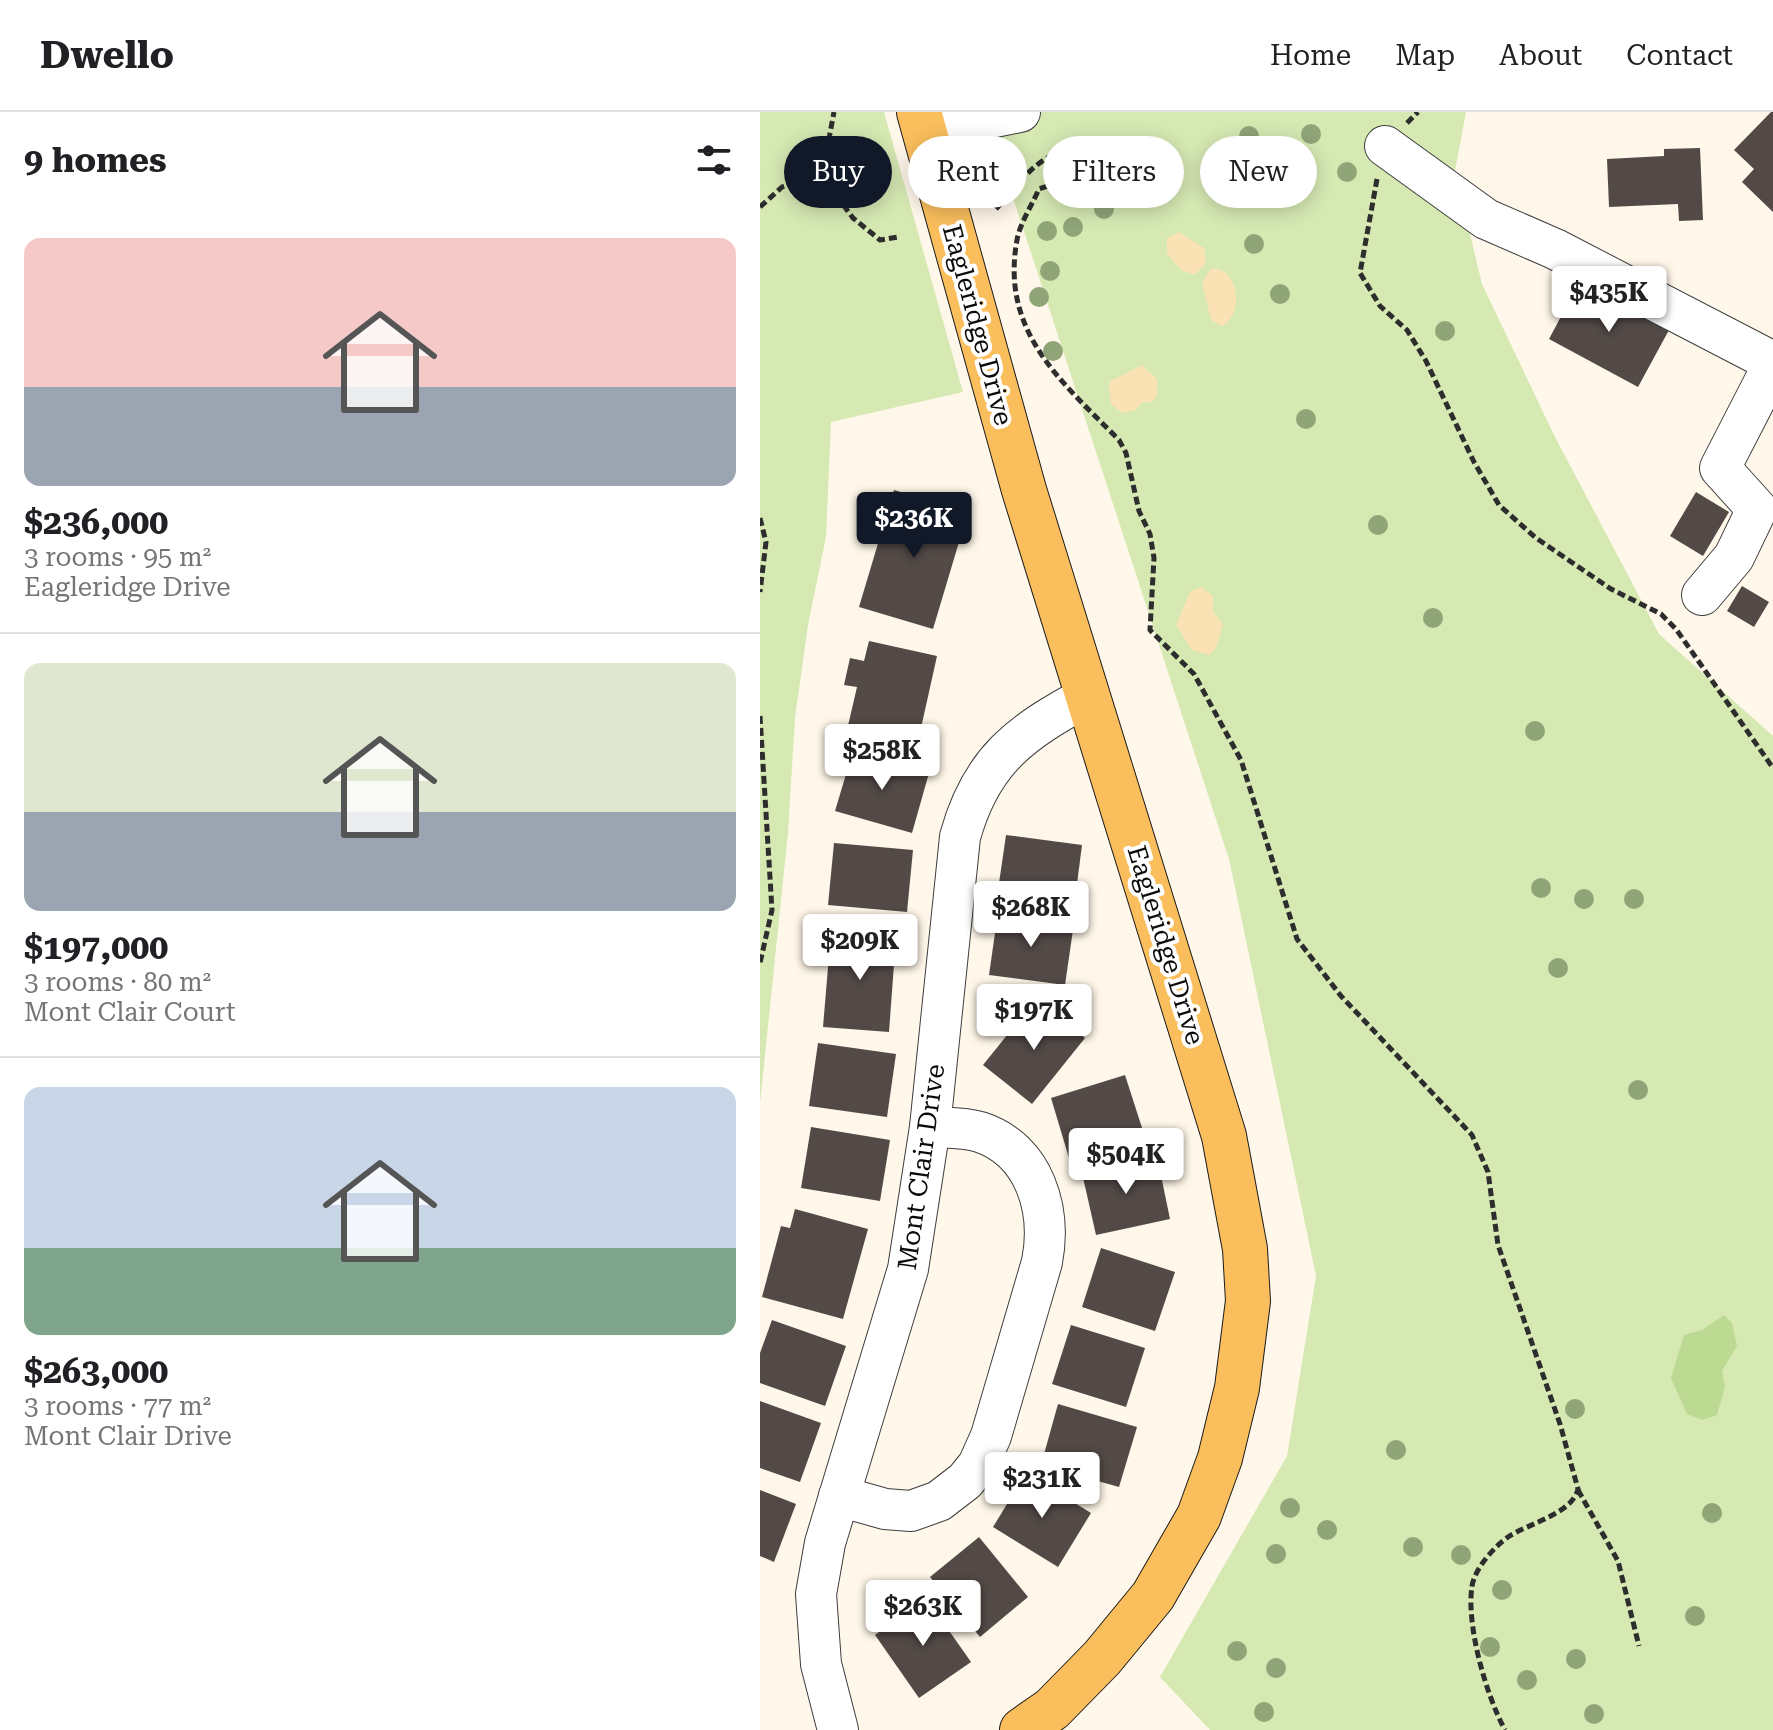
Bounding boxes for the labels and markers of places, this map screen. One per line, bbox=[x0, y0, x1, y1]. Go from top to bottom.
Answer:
pin: $435K bbox=[1553, 266, 1665, 334]
pin: $236K bbox=[858, 492, 970, 560]
pin: $258K bbox=[826, 724, 938, 792]
pin: $268K bbox=[975, 881, 1087, 949]
pin: $209K bbox=[804, 914, 916, 982]
pin: $197K bbox=[978, 984, 1090, 1052]
pin: $504K bbox=[1070, 1128, 1182, 1196]
pin: $231K bbox=[986, 1452, 1098, 1520]
pin: $263K bbox=[867, 1580, 979, 1648]

